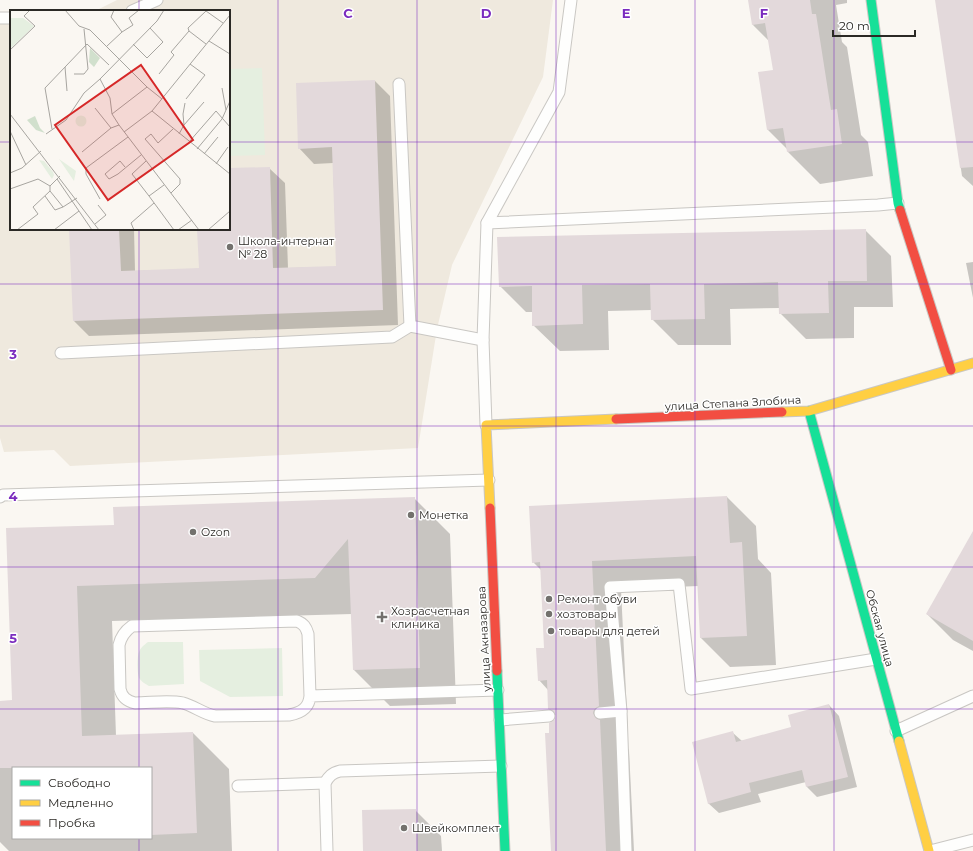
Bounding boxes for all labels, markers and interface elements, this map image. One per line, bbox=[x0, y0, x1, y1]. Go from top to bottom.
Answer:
text: C bbox=[343, 5, 353, 21]
text: D bbox=[481, 5, 492, 21]
text: E bbox=[622, 5, 631, 21]
text: F bbox=[760, 5, 768, 21]
inset map bbox=[10, 10, 230, 230]
scale bar bbox=[833, 12, 915, 38]
text: 20 m bbox=[839, 18, 870, 33]
place label: Школа-интернат № 28 bbox=[238, 234, 335, 261]
marker: Школа-интернат № 28 bbox=[225, 242, 235, 252]
text: 3 bbox=[8, 346, 17, 362]
street label: улица Степана Злобина bbox=[663, 392, 802, 414]
text: 4 bbox=[9, 488, 18, 504]
place label: Монетка bbox=[419, 508, 468, 522]
marker: Монетка bbox=[406, 510, 416, 520]
place label: Ozon bbox=[201, 525, 230, 539]
marker: Ozon bbox=[188, 527, 198, 537]
street label: улица Акназарова bbox=[474, 586, 494, 693]
street label: Обская улица bbox=[863, 588, 897, 668]
place label: Ремонт обуви bbox=[557, 592, 637, 606]
marker: Ремонт обуви bbox=[544, 594, 554, 604]
place label: Хозрасчетная клиника bbox=[391, 604, 470, 631]
place label: хозтовары bbox=[557, 607, 617, 621]
marker: хозтовары bbox=[544, 609, 554, 619]
marker: Хозрасчетная клиника bbox=[376, 611, 388, 623]
place label: товары для детей bbox=[559, 624, 660, 638]
marker: товары для детей bbox=[546, 626, 556, 636]
text: 5 bbox=[9, 630, 17, 646]
legend bbox=[12, 767, 152, 839]
text: Свободно bbox=[48, 775, 111, 790]
text: Медленно bbox=[48, 795, 114, 810]
text: Пробка bbox=[48, 815, 96, 830]
place label: Швейкомплект bbox=[412, 821, 500, 835]
marker: Швейкомплект bbox=[399, 823, 409, 833]

